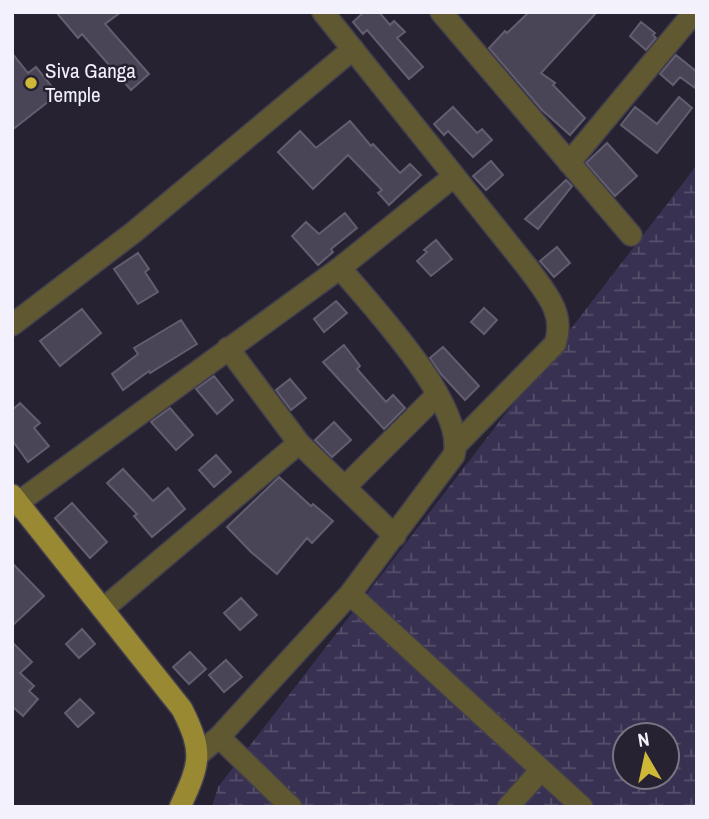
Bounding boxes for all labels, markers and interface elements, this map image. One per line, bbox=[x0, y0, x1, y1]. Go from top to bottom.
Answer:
place label: Siva Ganga Temple bbox=[45, 56, 136, 109]
marker: Siva Ganga Temple bbox=[23, 75, 39, 91]
north arrow bbox=[611, 721, 681, 791]
text: N bbox=[636, 725, 651, 753]

